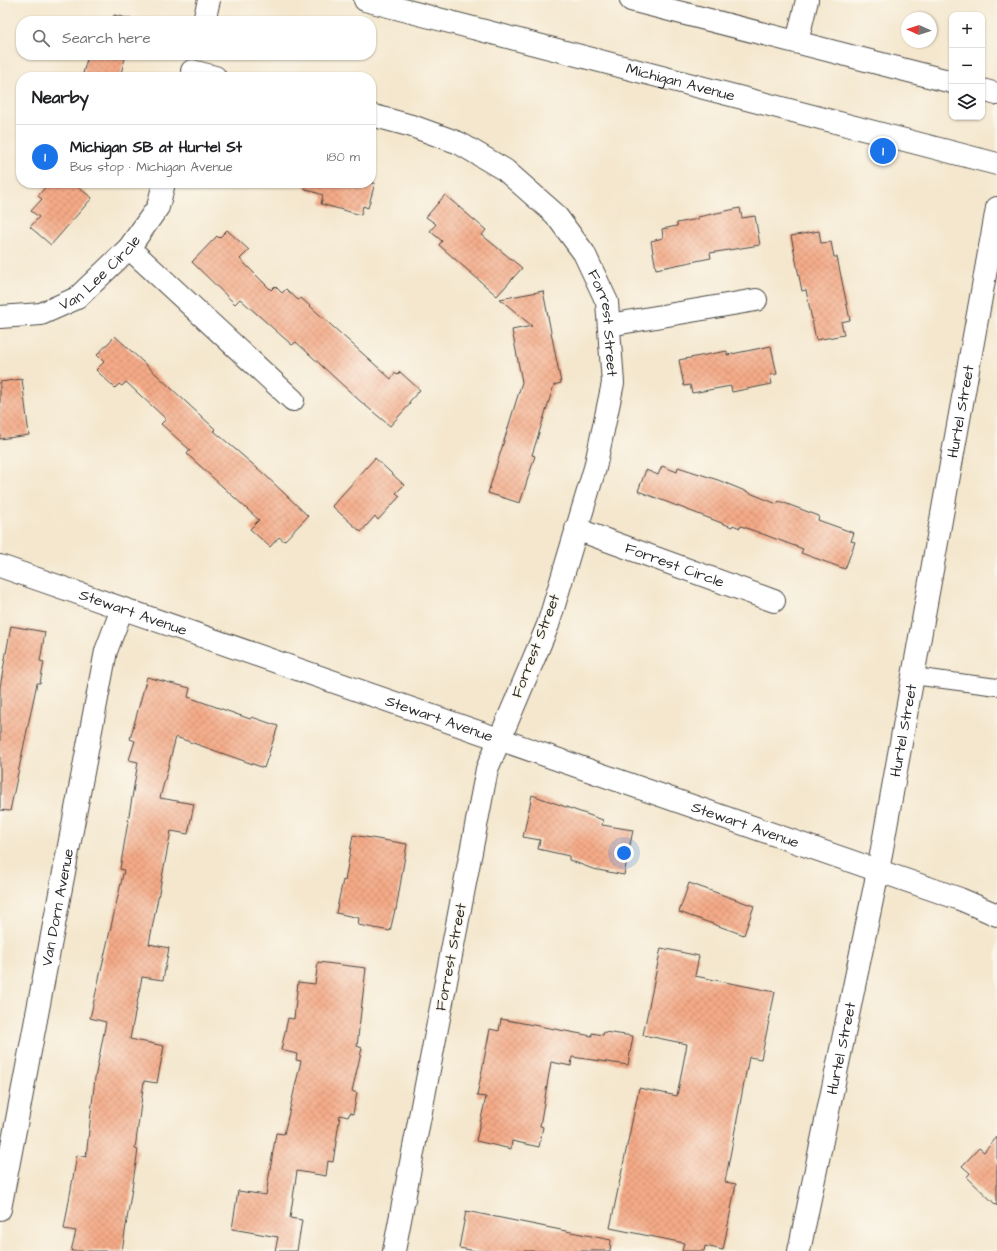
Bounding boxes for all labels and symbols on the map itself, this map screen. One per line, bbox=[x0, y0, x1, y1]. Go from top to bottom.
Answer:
north arrow bbox=[901, 12, 937, 48]
street label: Michigan Avenue bbox=[624, 58, 737, 106]
pin: 1 bbox=[870, 136, 896, 166]
street label: Van Lee Circle bbox=[56, 231, 145, 315]
street label: Forrest Street bbox=[583, 266, 623, 377]
street label: Hurtel Street bbox=[942, 363, 979, 460]
street label: Forrest Circle bbox=[622, 537, 727, 593]
street label: Stewart Avenue bbox=[77, 584, 190, 641]
street label: Forrest Street bbox=[507, 591, 565, 701]
street label: Hurtel Street bbox=[885, 682, 922, 778]
street label: Stewart Avenue bbox=[383, 690, 496, 747]
street label: Stewart Avenue bbox=[689, 796, 802, 853]
your location bbox=[614, 843, 634, 863]
street label: Van Dorn Avenue bbox=[36, 847, 79, 968]
street label: Forrest Street bbox=[430, 901, 472, 1013]
street label: Hurtel Street bbox=[821, 1000, 861, 1096]

